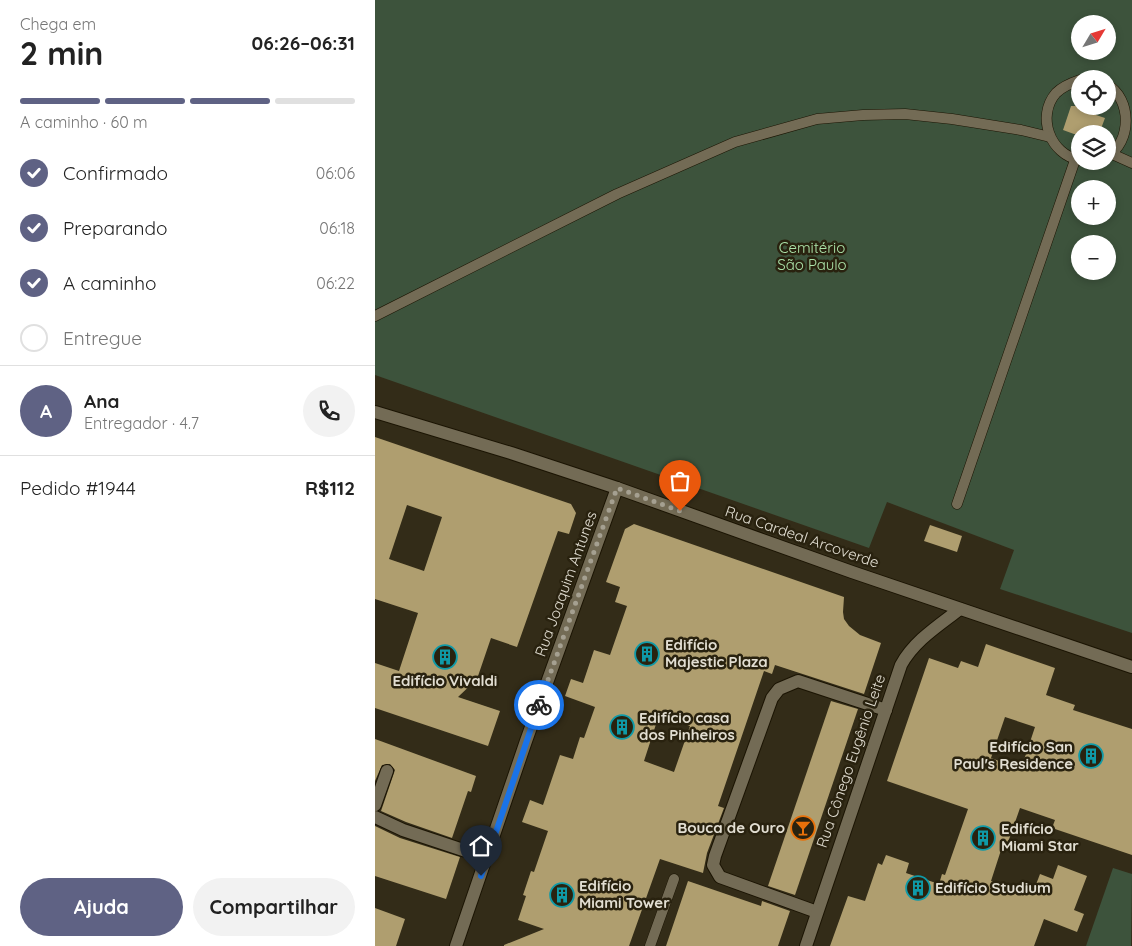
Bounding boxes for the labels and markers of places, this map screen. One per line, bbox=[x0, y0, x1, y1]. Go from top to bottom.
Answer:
pin bbox=[659, 460, 701, 511]
place label: Edifício Majestic Plaza bbox=[665, 635, 768, 671]
building icon: Edifício Majestic Plaza bbox=[634, 641, 660, 667]
building icon: Edifício Vivaldi bbox=[432, 644, 458, 670]
place label: Edifício Vivaldi bbox=[393, 671, 497, 690]
place label: Edifício casa dos Pinheiros bbox=[639, 708, 735, 744]
building icon: Edifício casa dos Pinheiros bbox=[609, 714, 635, 740]
place label: Edifício San Paul's Residence bbox=[954, 737, 1073, 773]
building icon: Edifício San Paul's Residence bbox=[1078, 743, 1104, 769]
bar icon: Bouca de Ouro bbox=[790, 815, 816, 841]
place label: Bouca de Ouro bbox=[677, 818, 785, 837]
place label: Edifício Miami Star bbox=[1001, 819, 1079, 855]
pin bbox=[460, 825, 502, 876]
building icon: Edifício Miami Star bbox=[970, 825, 996, 851]
building icon: Edifício Studium bbox=[905, 875, 931, 901]
place label: Edifício Miami Tower bbox=[579, 876, 670, 912]
place label: Edifício Studium bbox=[935, 878, 1051, 897]
building icon: Edifício Miami Tower bbox=[549, 882, 575, 908]

